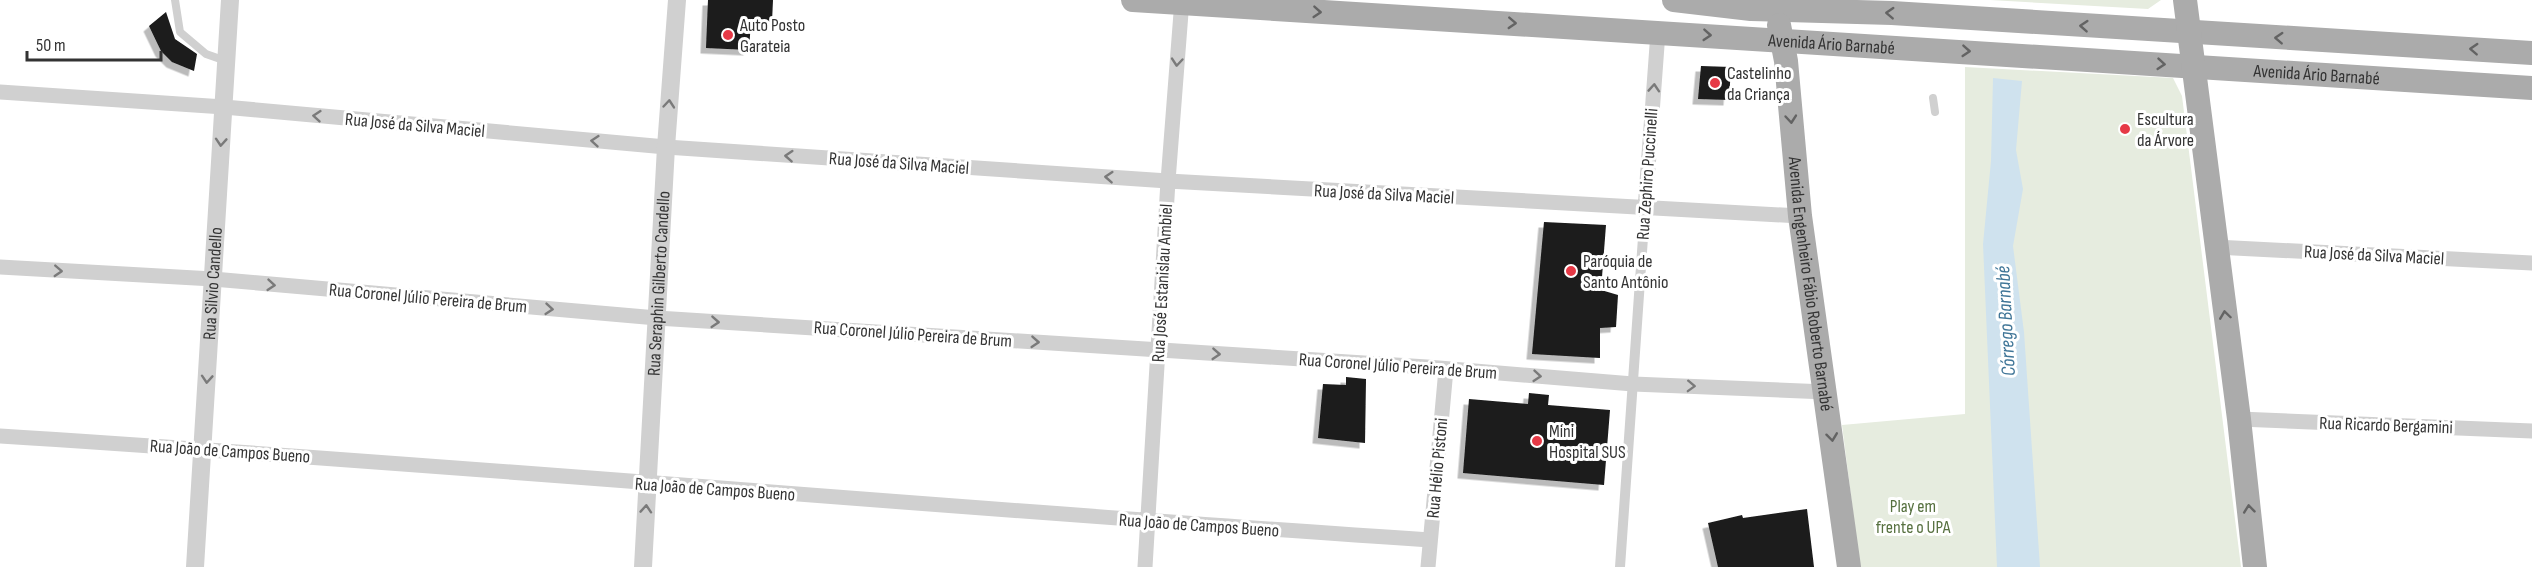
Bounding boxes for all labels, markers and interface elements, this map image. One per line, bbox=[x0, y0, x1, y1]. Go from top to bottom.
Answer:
one-way arrow bbox=[1313, 5, 1322, 18]
one-way arrow bbox=[1885, 7, 1894, 20]
place label: Auto Posto Garateia bbox=[739, 15, 805, 57]
one-way arrow bbox=[1508, 17, 1517, 30]
one-way arrow bbox=[2080, 20, 2089, 33]
scale bar bbox=[27, 24, 160, 62]
marker: Auto Posto Garateia bbox=[721, 28, 735, 42]
one-way arrow bbox=[1702, 28, 1711, 41]
street label: Avenida Ário Barnabé bbox=[1767, 30, 1895, 59]
one-way arrow bbox=[2274, 31, 2283, 44]
text: 50 m bbox=[36, 35, 66, 56]
one-way arrow bbox=[2469, 43, 2478, 56]
one-way arrow bbox=[1962, 45, 1971, 58]
one-way arrow bbox=[1171, 57, 1184, 67]
one-way arrow bbox=[2156, 58, 2165, 71]
street label: Avenida Ário Barnabé bbox=[2252, 60, 2380, 89]
place label: Castelinho da Criança bbox=[1727, 63, 1791, 105]
marker: Castelinho da Criança bbox=[1708, 76, 1722, 90]
one-way arrow bbox=[1647, 83, 1660, 92]
one-way arrow bbox=[662, 100, 675, 109]
street label: Rua Zephiro Puccinelli bbox=[1632, 108, 1663, 241]
street label: Rua José da Silva Maciel bbox=[344, 109, 486, 142]
place label: Escultura da Árvore bbox=[2137, 109, 2194, 151]
one-way arrow bbox=[312, 110, 321, 123]
one-way arrow bbox=[1784, 114, 1797, 123]
marker: Escultura da Árvore bbox=[2118, 122, 2132, 136]
one-way arrow bbox=[590, 135, 599, 148]
one-way arrow bbox=[215, 138, 228, 147]
street label: Rua José da Silva Maciel bbox=[828, 148, 970, 179]
one-way arrow bbox=[784, 149, 793, 162]
street label: Avenida Engenheiro Fábio Roberto Barnabé bbox=[1784, 155, 1837, 413]
one-way arrow bbox=[1105, 170, 1114, 183]
street label: Rua José da Silva Maciel bbox=[1313, 180, 1455, 209]
street label: Rua Seraphin Gilberto Candello bbox=[643, 190, 675, 377]
street label: Rua José Estanislau Ambiel bbox=[1148, 203, 1177, 363]
street label: Rua Silvio Candello bbox=[199, 227, 227, 341]
street label: Rua José da Silva Maciel bbox=[2303, 241, 2445, 270]
place label: Paróquia de Santo Antônio bbox=[1583, 251, 1668, 293]
one-way arrow bbox=[54, 264, 63, 277]
marker: Paróquia de Santo Antônio bbox=[1564, 264, 1578, 278]
water label: Córrego Barnabé bbox=[1991, 265, 2021, 377]
one-way arrow bbox=[267, 278, 276, 291]
street label: Rua Coronel Júlio Pereira de Brum bbox=[328, 279, 528, 318]
one-way arrow bbox=[545, 302, 554, 315]
one-way arrow bbox=[2219, 311, 2231, 320]
one-way arrow bbox=[711, 315, 720, 328]
street label: Rua Coronel Júlio Pereira de Brum bbox=[813, 317, 1013, 352]
one-way arrow bbox=[1031, 336, 1040, 349]
one-way arrow bbox=[1212, 347, 1221, 360]
street label: Rua Coronel Júlio Pereira de Brum bbox=[1298, 349, 1498, 384]
one-way arrow bbox=[1532, 369, 1541, 382]
one-way arrow bbox=[200, 374, 213, 383]
one-way arrow bbox=[1687, 380, 1696, 393]
street label: Rua Ricardo Bergamini bbox=[2319, 413, 2453, 438]
street label: Rua Hélio Pistoni bbox=[1423, 417, 1452, 519]
place label: Mini Hospital SUS bbox=[1549, 421, 1626, 463]
one-way arrow bbox=[1826, 432, 1838, 442]
marker: Mini Hospital SUS bbox=[1530, 434, 1544, 448]
street label: Rua João de Campos Bueno bbox=[149, 435, 311, 468]
street label: Rua João de Campos Bueno bbox=[634, 473, 796, 506]
park label: Play em frente o UPA bbox=[1876, 496, 1951, 538]
one-way arrow bbox=[640, 504, 653, 513]
one-way arrow bbox=[2243, 504, 2256, 513]
street label: Rua João de Campos Bueno bbox=[1118, 509, 1280, 542]

